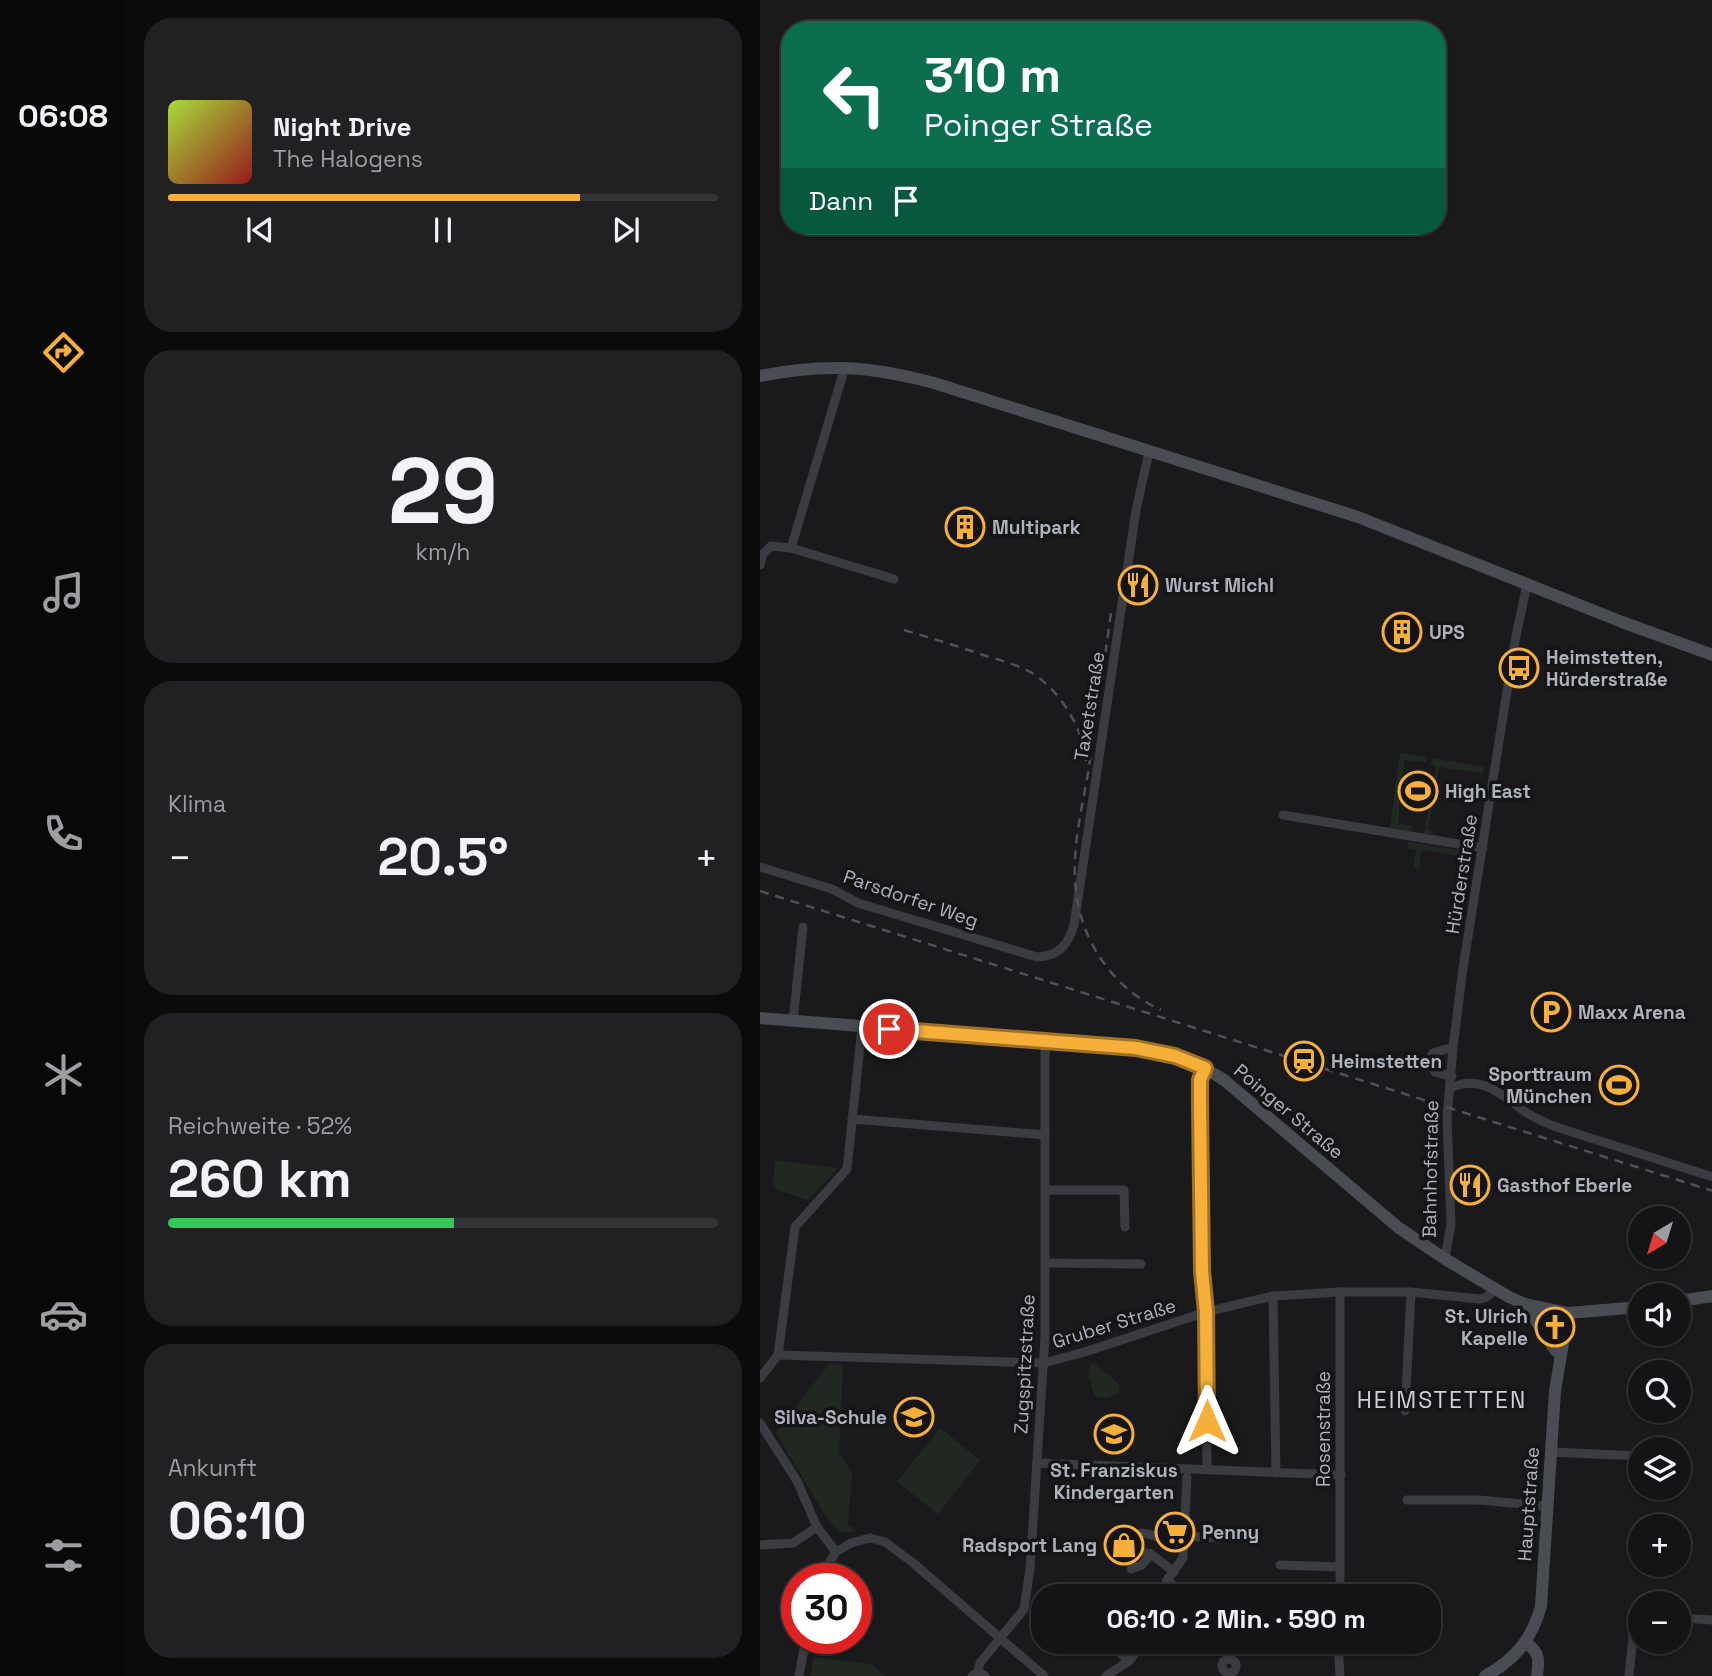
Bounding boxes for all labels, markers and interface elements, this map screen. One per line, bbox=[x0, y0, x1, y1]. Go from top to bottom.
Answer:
text: 310 m bbox=[924, 44, 1061, 106]
icon: left bbox=[809, 49, 900, 140]
text: 06:08 bbox=[18, 96, 108, 136]
text: Poinger Straße bbox=[924, 105, 1153, 145]
text: Night Drive bbox=[273, 110, 411, 144]
text: The Halogens bbox=[273, 144, 423, 174]
icon: arrive bbox=[887, 182, 925, 220]
text: Dann bbox=[809, 184, 873, 218]
icon: previous bbox=[241, 211, 279, 249]
icon: pause bbox=[424, 211, 462, 249]
icon: next bbox=[607, 211, 645, 249]
icon: directions bbox=[39, 328, 88, 377]
text: 29 bbox=[388, 433, 498, 550]
building icon: Multipark bbox=[944, 506, 986, 548]
place label: Multipark bbox=[992, 515, 1081, 540]
text: km/h bbox=[416, 537, 470, 567]
restaurant icon: Wurst Michl bbox=[1117, 564, 1159, 606]
icon: music bbox=[39, 568, 88, 617]
place label: Wurst Michl bbox=[1165, 573, 1274, 598]
building icon: UPS bbox=[1381, 611, 1423, 653]
place label: UPS bbox=[1429, 620, 1465, 645]
place label: Heimstetten, Hürderstraße bbox=[1546, 645, 1668, 692]
bus stop icon: Heimstetten, Hürderstraße bbox=[1498, 647, 1540, 689]
street label: Taxetstraße bbox=[1069, 650, 1110, 762]
sports icon: High East bbox=[1397, 770, 1439, 812]
place label: High East bbox=[1445, 779, 1531, 804]
text: Klima bbox=[168, 789, 226, 819]
icon: phone bbox=[39, 809, 88, 858]
street label: Hürderstraße bbox=[1440, 812, 1483, 936]
text: 20.5° bbox=[377, 824, 509, 890]
text: − bbox=[168, 834, 192, 882]
text: + bbox=[694, 834, 718, 882]
street label: Parsdorfer Weg bbox=[840, 864, 982, 933]
parking icon: Maxx Arena bbox=[1530, 991, 1572, 1033]
pin bbox=[859, 999, 919, 1059]
place label: Maxx Arena bbox=[1578, 1000, 1686, 1025]
icon: arrive bbox=[870, 1010, 908, 1048]
station icon: Heimstetten bbox=[1283, 1040, 1325, 1082]
place label: Heimstetten bbox=[1331, 1049, 1442, 1074]
icon: climate bbox=[39, 1050, 88, 1099]
street label: Poinger Straße bbox=[1229, 1058, 1349, 1165]
place label: Sporttraum München bbox=[1488, 1062, 1592, 1109]
sports icon: Sporttraum München bbox=[1598, 1064, 1640, 1106]
street label: Bahnhofstraße bbox=[1417, 1100, 1444, 1238]
text: Reichweite · 52% bbox=[168, 1111, 352, 1141]
text: 260 km bbox=[168, 1146, 352, 1212]
restaurant icon: Gasthof Eberle bbox=[1449, 1164, 1491, 1206]
place label: Gasthof Eberle bbox=[1497, 1173, 1632, 1198]
north arrow bbox=[1628, 1206, 1691, 1269]
map controls bbox=[1628, 1206, 1691, 1654]
button: sound bbox=[1628, 1283, 1691, 1346]
icon: car bbox=[39, 1290, 88, 1339]
street label: Gruber Straße bbox=[1049, 1293, 1179, 1354]
street label: Zugspitzstraße bbox=[1008, 1294, 1041, 1434]
place label: St. Ulrich Kapelle bbox=[1445, 1304, 1528, 1351]
church icon: St. Ulrich Kapelle bbox=[1534, 1306, 1576, 1348]
button: search bbox=[1628, 1360, 1691, 1423]
street label: Rosenstraße bbox=[1311, 1371, 1336, 1487]
position arrow bbox=[1170, 1384, 1244, 1458]
district label: HEIMSTETTEN bbox=[1357, 1385, 1527, 1415]
school or university icon: Silva-Schule bbox=[893, 1396, 935, 1438]
place label: Silva-Schule bbox=[774, 1405, 887, 1430]
school or university icon: St. Franziskus Kindergarten bbox=[1093, 1413, 1135, 1455]
button: layers bbox=[1628, 1437, 1691, 1500]
street label: Hauptstraße bbox=[1512, 1446, 1545, 1562]
text: Ankunft bbox=[168, 1453, 257, 1483]
place label: St. Franziskus Kindergarten bbox=[1050, 1458, 1178, 1505]
text: 06:10 bbox=[168, 1488, 307, 1554]
supermarket icon: Penny bbox=[1154, 1511, 1196, 1553]
button: + bbox=[1628, 1514, 1691, 1577]
place label: Penny bbox=[1202, 1520, 1259, 1545]
shop icon: Radsport Lang bbox=[1103, 1524, 1145, 1566]
icon: filters bbox=[39, 1531, 88, 1580]
place label: Radsport Lang bbox=[962, 1533, 1097, 1558]
speed limit sign: 30 bbox=[781, 1563, 872, 1654]
button: − bbox=[1628, 1591, 1691, 1654]
text: 06:10 · 2 Min. · 590 m bbox=[1106, 1602, 1366, 1636]

